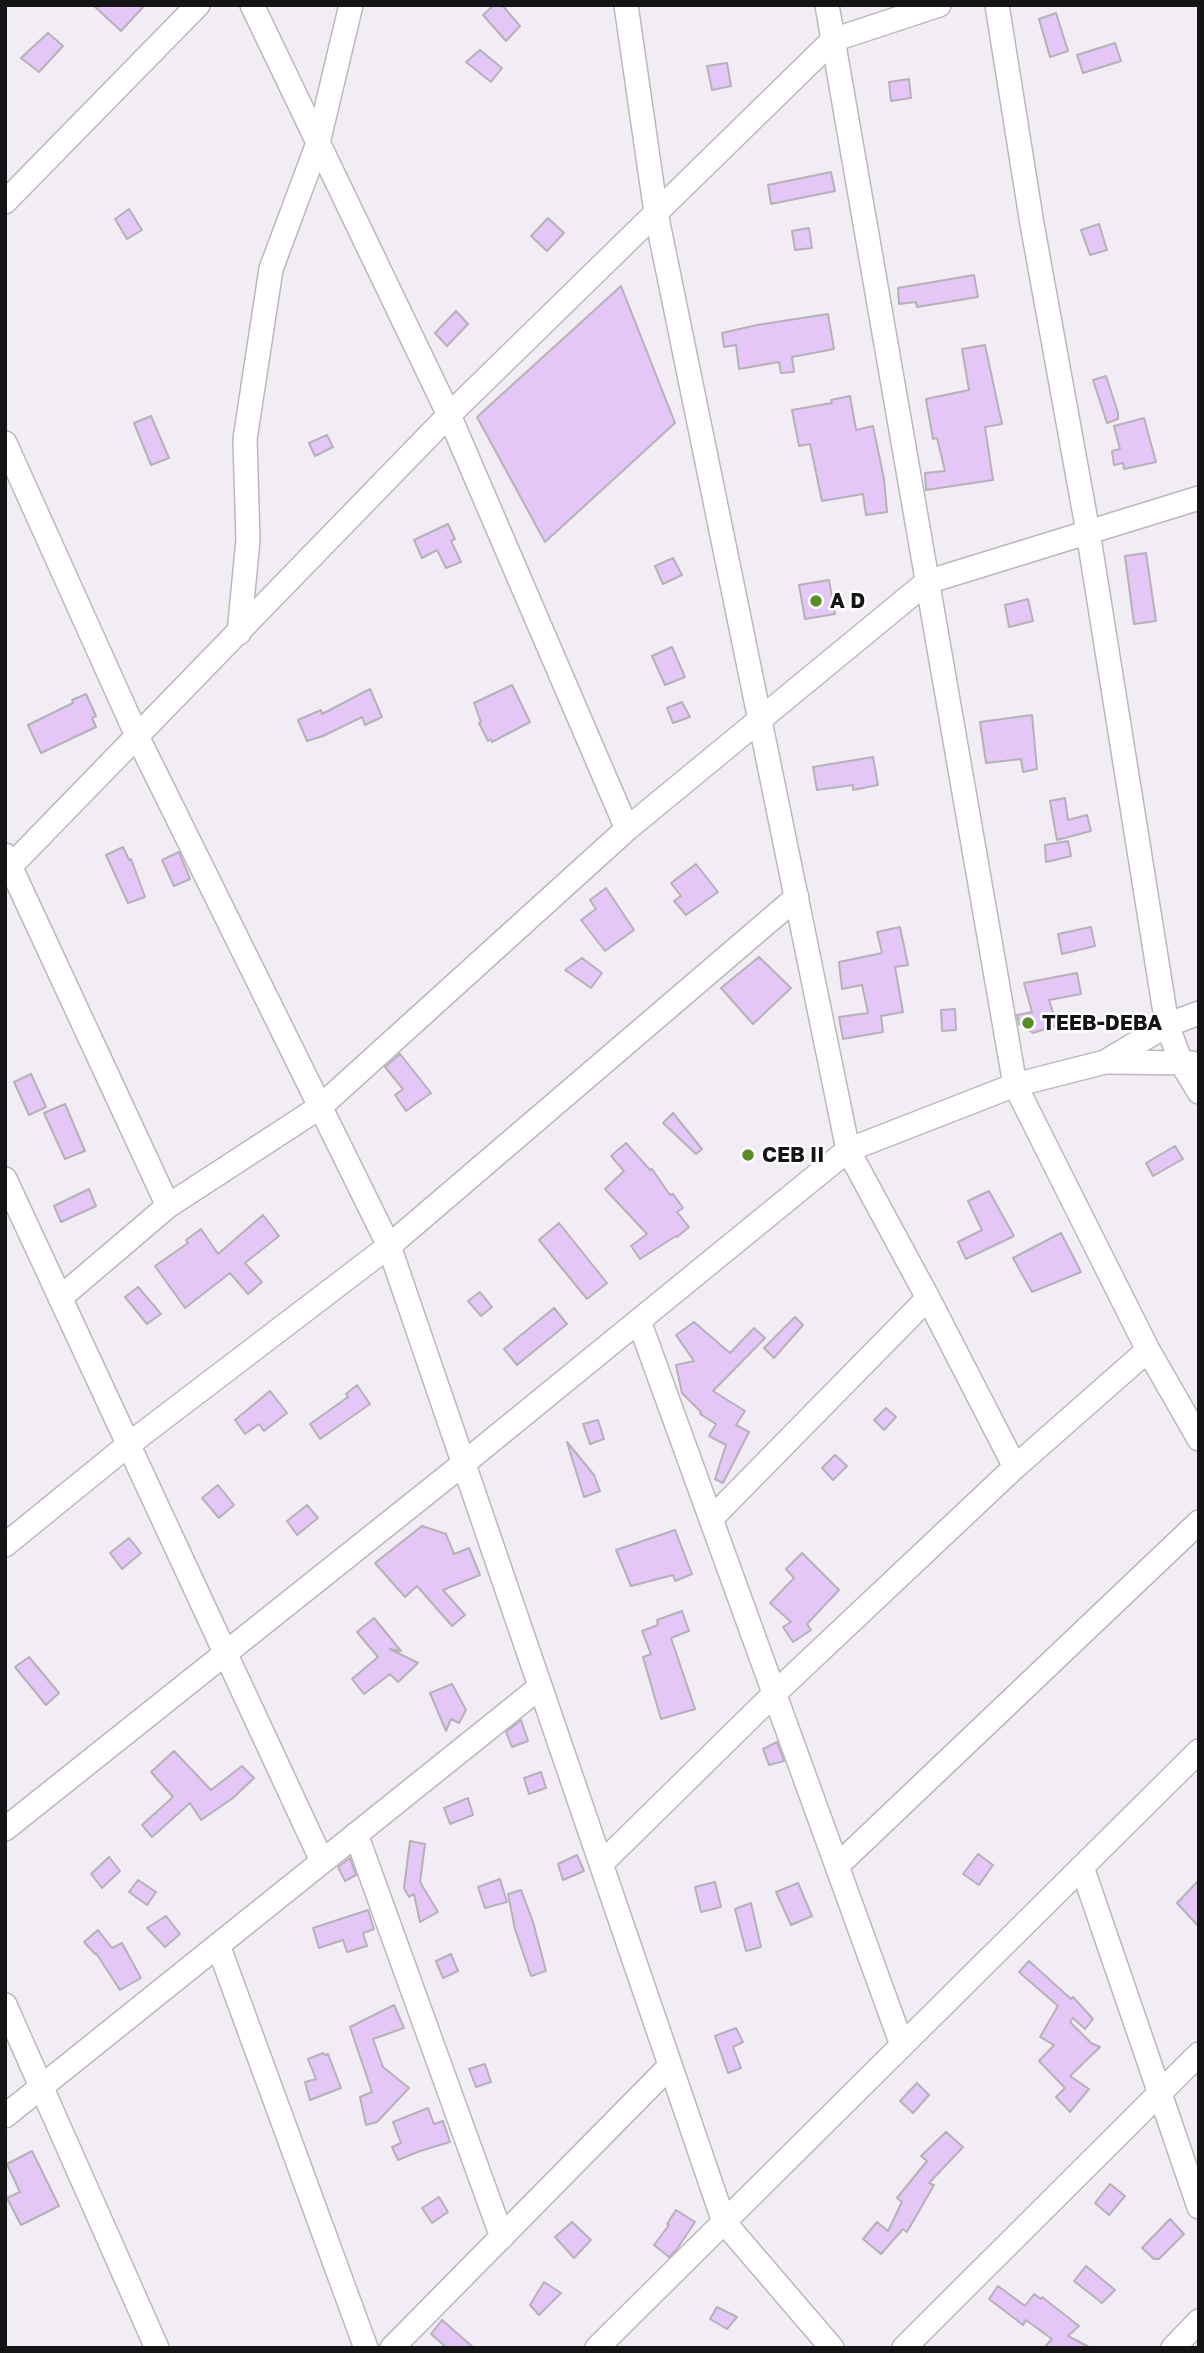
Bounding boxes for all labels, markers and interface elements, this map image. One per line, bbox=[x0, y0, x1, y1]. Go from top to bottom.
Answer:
place label: A D bbox=[830, 588, 865, 614]
marker: A D bbox=[808, 593, 824, 609]
place label: TEEB-DEBA bbox=[1042, 1010, 1162, 1036]
marker: TEEB-DEBA bbox=[1020, 1015, 1036, 1031]
place label: CEB II bbox=[762, 1142, 824, 1168]
marker: CEB II bbox=[740, 1147, 756, 1163]

